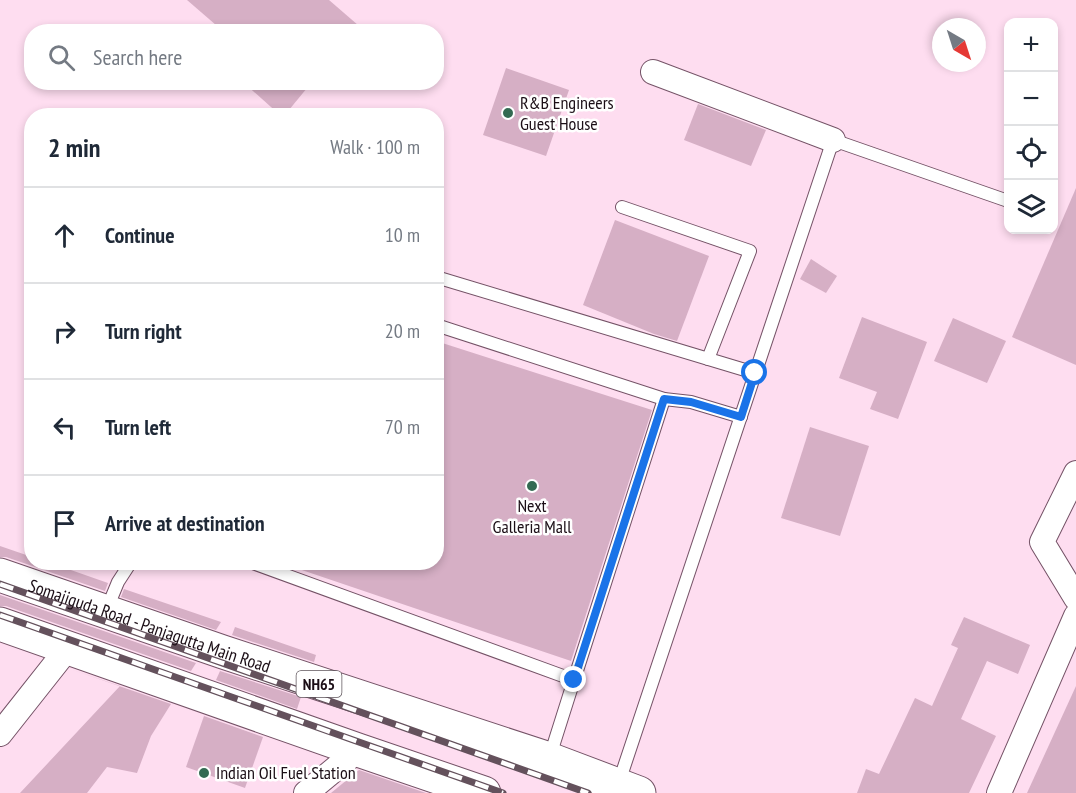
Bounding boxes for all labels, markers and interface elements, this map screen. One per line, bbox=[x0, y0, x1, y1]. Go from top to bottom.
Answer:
north arrow bbox=[932, 18, 986, 72]
map controls bbox=[1004, 18, 1058, 234]
button: + bbox=[1004, 18, 1058, 72]
search box bbox=[24, 24, 444, 90]
icon: search bbox=[45, 41, 78, 74]
text: Search here bbox=[93, 43, 182, 71]
button: − bbox=[1004, 72, 1058, 126]
place label: R&B Engineers Guest House bbox=[520, 91, 614, 135]
marker: R&B Engineers Guest House bbox=[501, 106, 515, 120]
button: locate bbox=[1004, 126, 1058, 180]
text: 2 min bbox=[48, 131, 101, 164]
text: Walk · 100 m bbox=[330, 134, 420, 160]
button: layers bbox=[1004, 180, 1058, 234]
icon: ahead bbox=[48, 219, 81, 252]
text: Continue bbox=[105, 221, 175, 249]
text: 10 m bbox=[385, 222, 420, 248]
icon: right bbox=[48, 315, 81, 348]
text: Turn right bbox=[105, 317, 182, 345]
text: 20 m bbox=[385, 318, 420, 344]
route start bbox=[741, 359, 767, 385]
icon: left bbox=[48, 411, 81, 444]
text: Turn left bbox=[105, 413, 171, 441]
text: 70 m bbox=[385, 414, 420, 440]
marker: Next Galleria Mall bbox=[525, 479, 539, 493]
place label: Next Galleria Mall bbox=[493, 494, 572, 538]
icon: arrive bbox=[48, 507, 81, 540]
text: Arrive at destination bbox=[105, 509, 265, 537]
street label: Somajiguda Road - Panjagutta Main Road bbox=[26, 574, 274, 678]
route end bbox=[560, 666, 586, 692]
road number: NH65 bbox=[296, 671, 342, 697]
place label: Indian Oil Fuel Station bbox=[216, 761, 356, 784]
marker: Indian Oil Fuel Station bbox=[197, 766, 211, 780]

